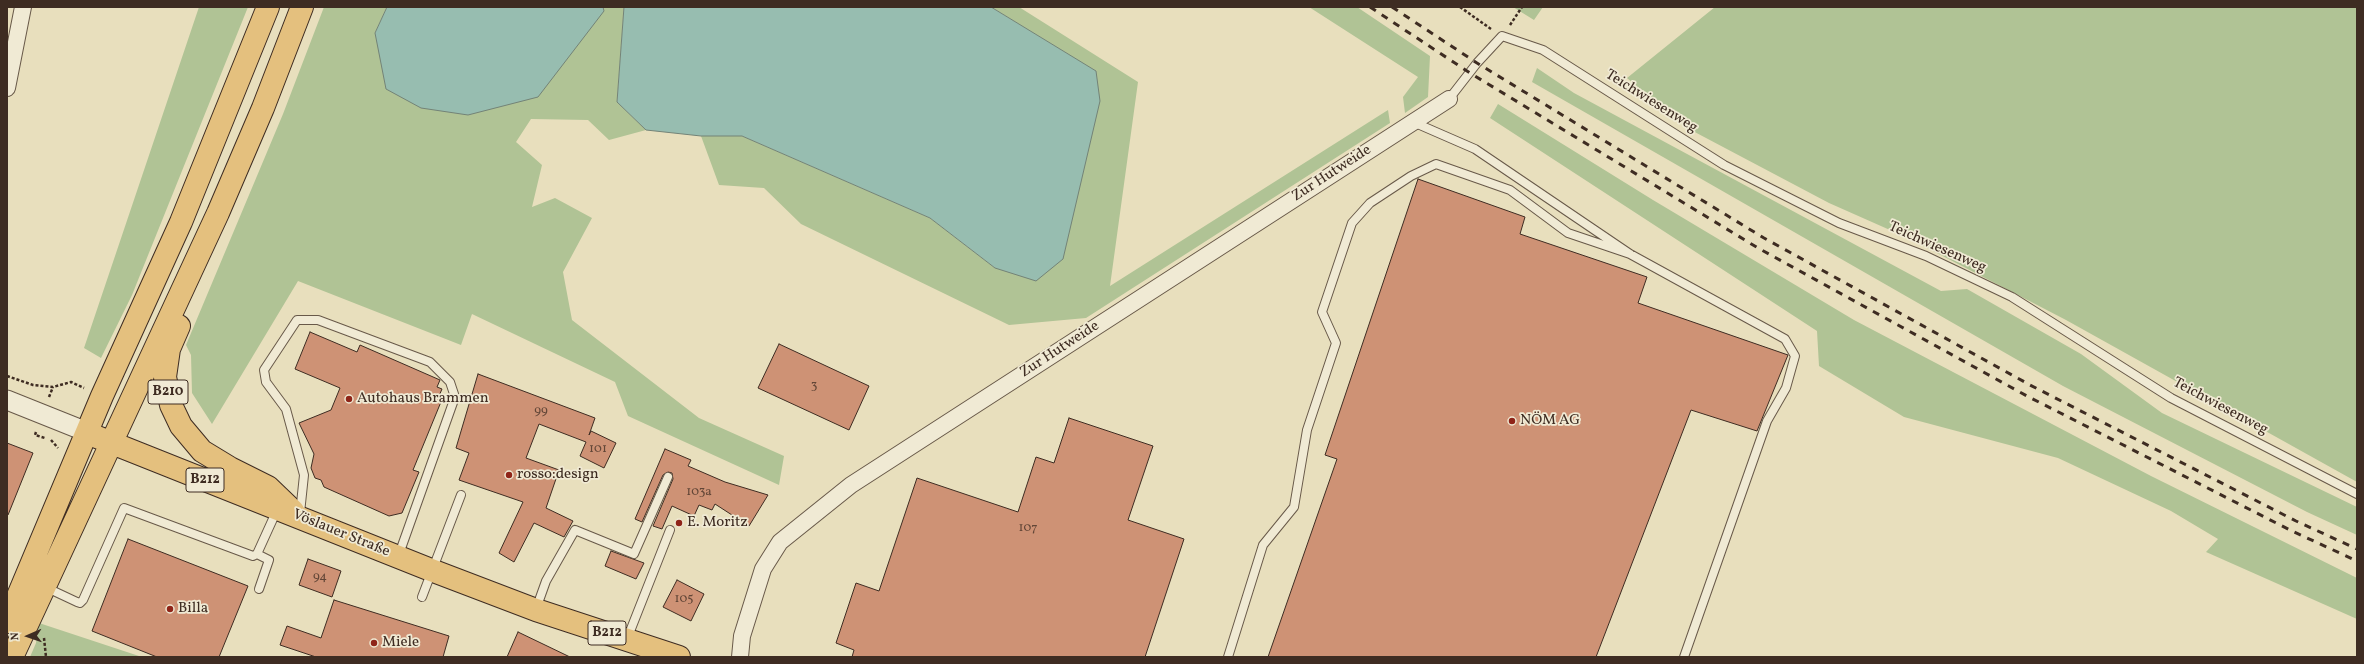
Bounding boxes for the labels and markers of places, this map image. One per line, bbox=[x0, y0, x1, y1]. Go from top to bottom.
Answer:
place label: Autohaus Brammen bbox=[357, 390, 489, 408]
marker: Autohaus Brammen bbox=[344, 394, 354, 404]
place label: NÖM AG bbox=[1520, 412, 1580, 430]
marker: NÖM AG bbox=[1507, 416, 1517, 426]
place label: rosso:design bbox=[517, 466, 599, 484]
marker: rosso:design bbox=[504, 470, 514, 480]
place label: E. Moritz bbox=[687, 514, 748, 532]
marker: E. Moritz bbox=[674, 518, 684, 528]
place label: Billa bbox=[178, 600, 208, 618]
marker: Billa bbox=[165, 604, 175, 614]
place label: Miele bbox=[382, 634, 419, 652]
marker: Miele bbox=[369, 638, 379, 648]

